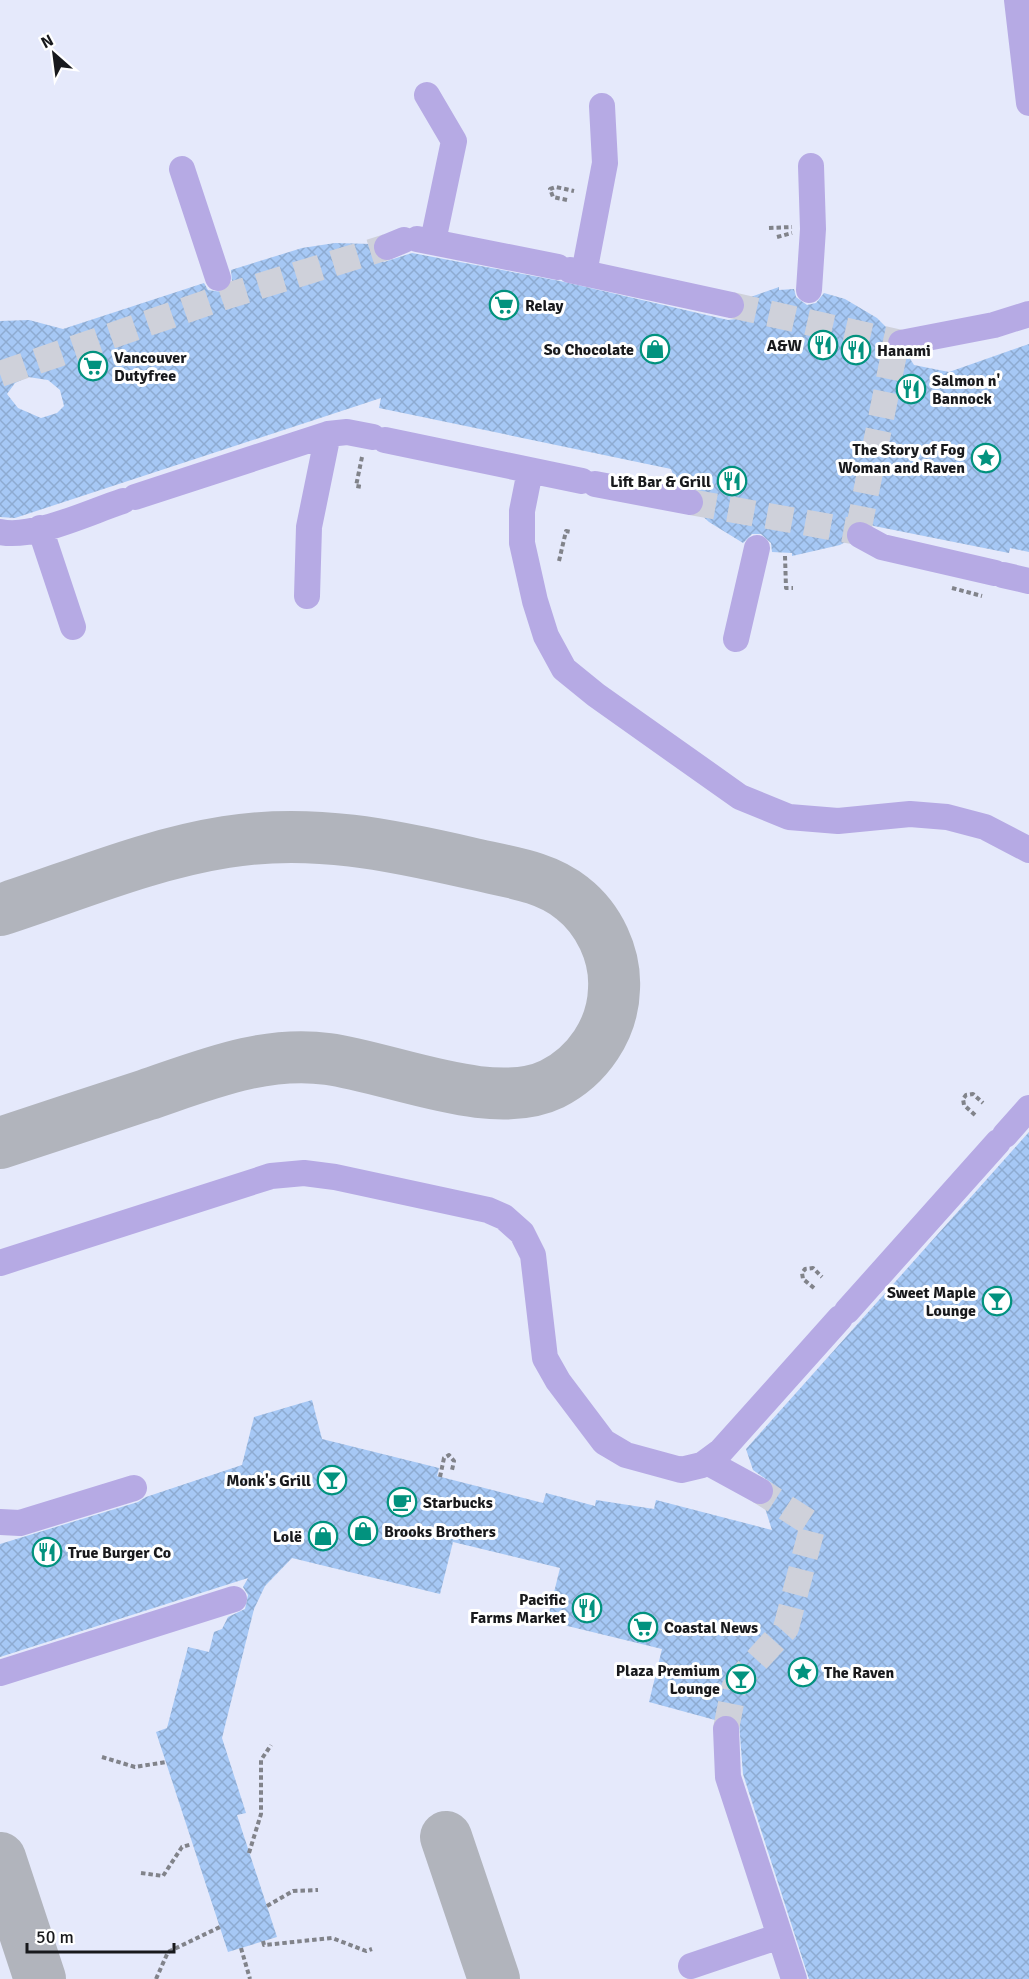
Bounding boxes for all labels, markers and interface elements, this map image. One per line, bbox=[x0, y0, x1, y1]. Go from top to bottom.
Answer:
north arrow bbox=[24, 24, 84, 84]
text: N bbox=[38, 30, 57, 53]
supermarket icon: Relay bbox=[488, 289, 520, 321]
place label: Relay bbox=[525, 296, 564, 316]
restaurant icon: A&W bbox=[807, 329, 839, 361]
shop icon: So Chocolate bbox=[639, 333, 671, 365]
restaurant icon: Hanami bbox=[840, 334, 872, 366]
place label: A&W bbox=[767, 336, 803, 356]
place label: So Chocolate bbox=[544, 340, 634, 360]
place label: Hanami bbox=[877, 341, 931, 361]
place label: Vancouver Dutyfree bbox=[114, 348, 187, 386]
supermarket icon: Vancouver Dutyfree bbox=[77, 350, 109, 382]
place label: Salmon n' Bannock bbox=[932, 371, 1000, 409]
restaurant icon: Salmon n' Bannock bbox=[895, 373, 927, 405]
place label: The Story of Fog Woman and Raven bbox=[838, 440, 965, 478]
place icon: The Story of Fog Woman and Raven bbox=[970, 442, 1002, 474]
restaurant icon: Lift Bar & Grill bbox=[716, 465, 748, 497]
place label: Lift Bar & Grill bbox=[610, 472, 711, 492]
place label: Sweet Maple Lounge bbox=[887, 1283, 976, 1321]
bar icon: Sweet Maple Lounge bbox=[981, 1285, 1013, 1317]
bar icon: Monk's Grill bbox=[316, 1464, 348, 1496]
place label: Monk's Grill bbox=[226, 1471, 311, 1491]
cafe icon: Starbucks bbox=[386, 1486, 418, 1518]
place label: Starbucks bbox=[423, 1493, 493, 1513]
shop icon: Brooks Brothers bbox=[347, 1515, 379, 1547]
shop icon: Lolë bbox=[307, 1520, 339, 1552]
place label: Brooks Brothers bbox=[384, 1522, 496, 1542]
place label: Lolë bbox=[273, 1527, 302, 1547]
restaurant icon: True Burger Co bbox=[31, 1536, 63, 1568]
place label: True Burger Co bbox=[68, 1543, 171, 1563]
place label: Pacific Farms Market bbox=[470, 1590, 566, 1628]
restaurant icon: Pacific Farms Market bbox=[571, 1592, 603, 1624]
supermarket icon: Coastal News bbox=[627, 1611, 659, 1643]
place label: Coastal News bbox=[664, 1618, 758, 1638]
place icon: The Raven bbox=[787, 1656, 819, 1688]
place label: Plaza Premium Lounge bbox=[616, 1661, 720, 1699]
bar icon: Plaza Premium Lounge bbox=[725, 1663, 757, 1695]
place label: The Raven bbox=[824, 1663, 894, 1683]
scale bar bbox=[27, 1916, 174, 1954]
text: 50 m bbox=[36, 1926, 74, 1948]

